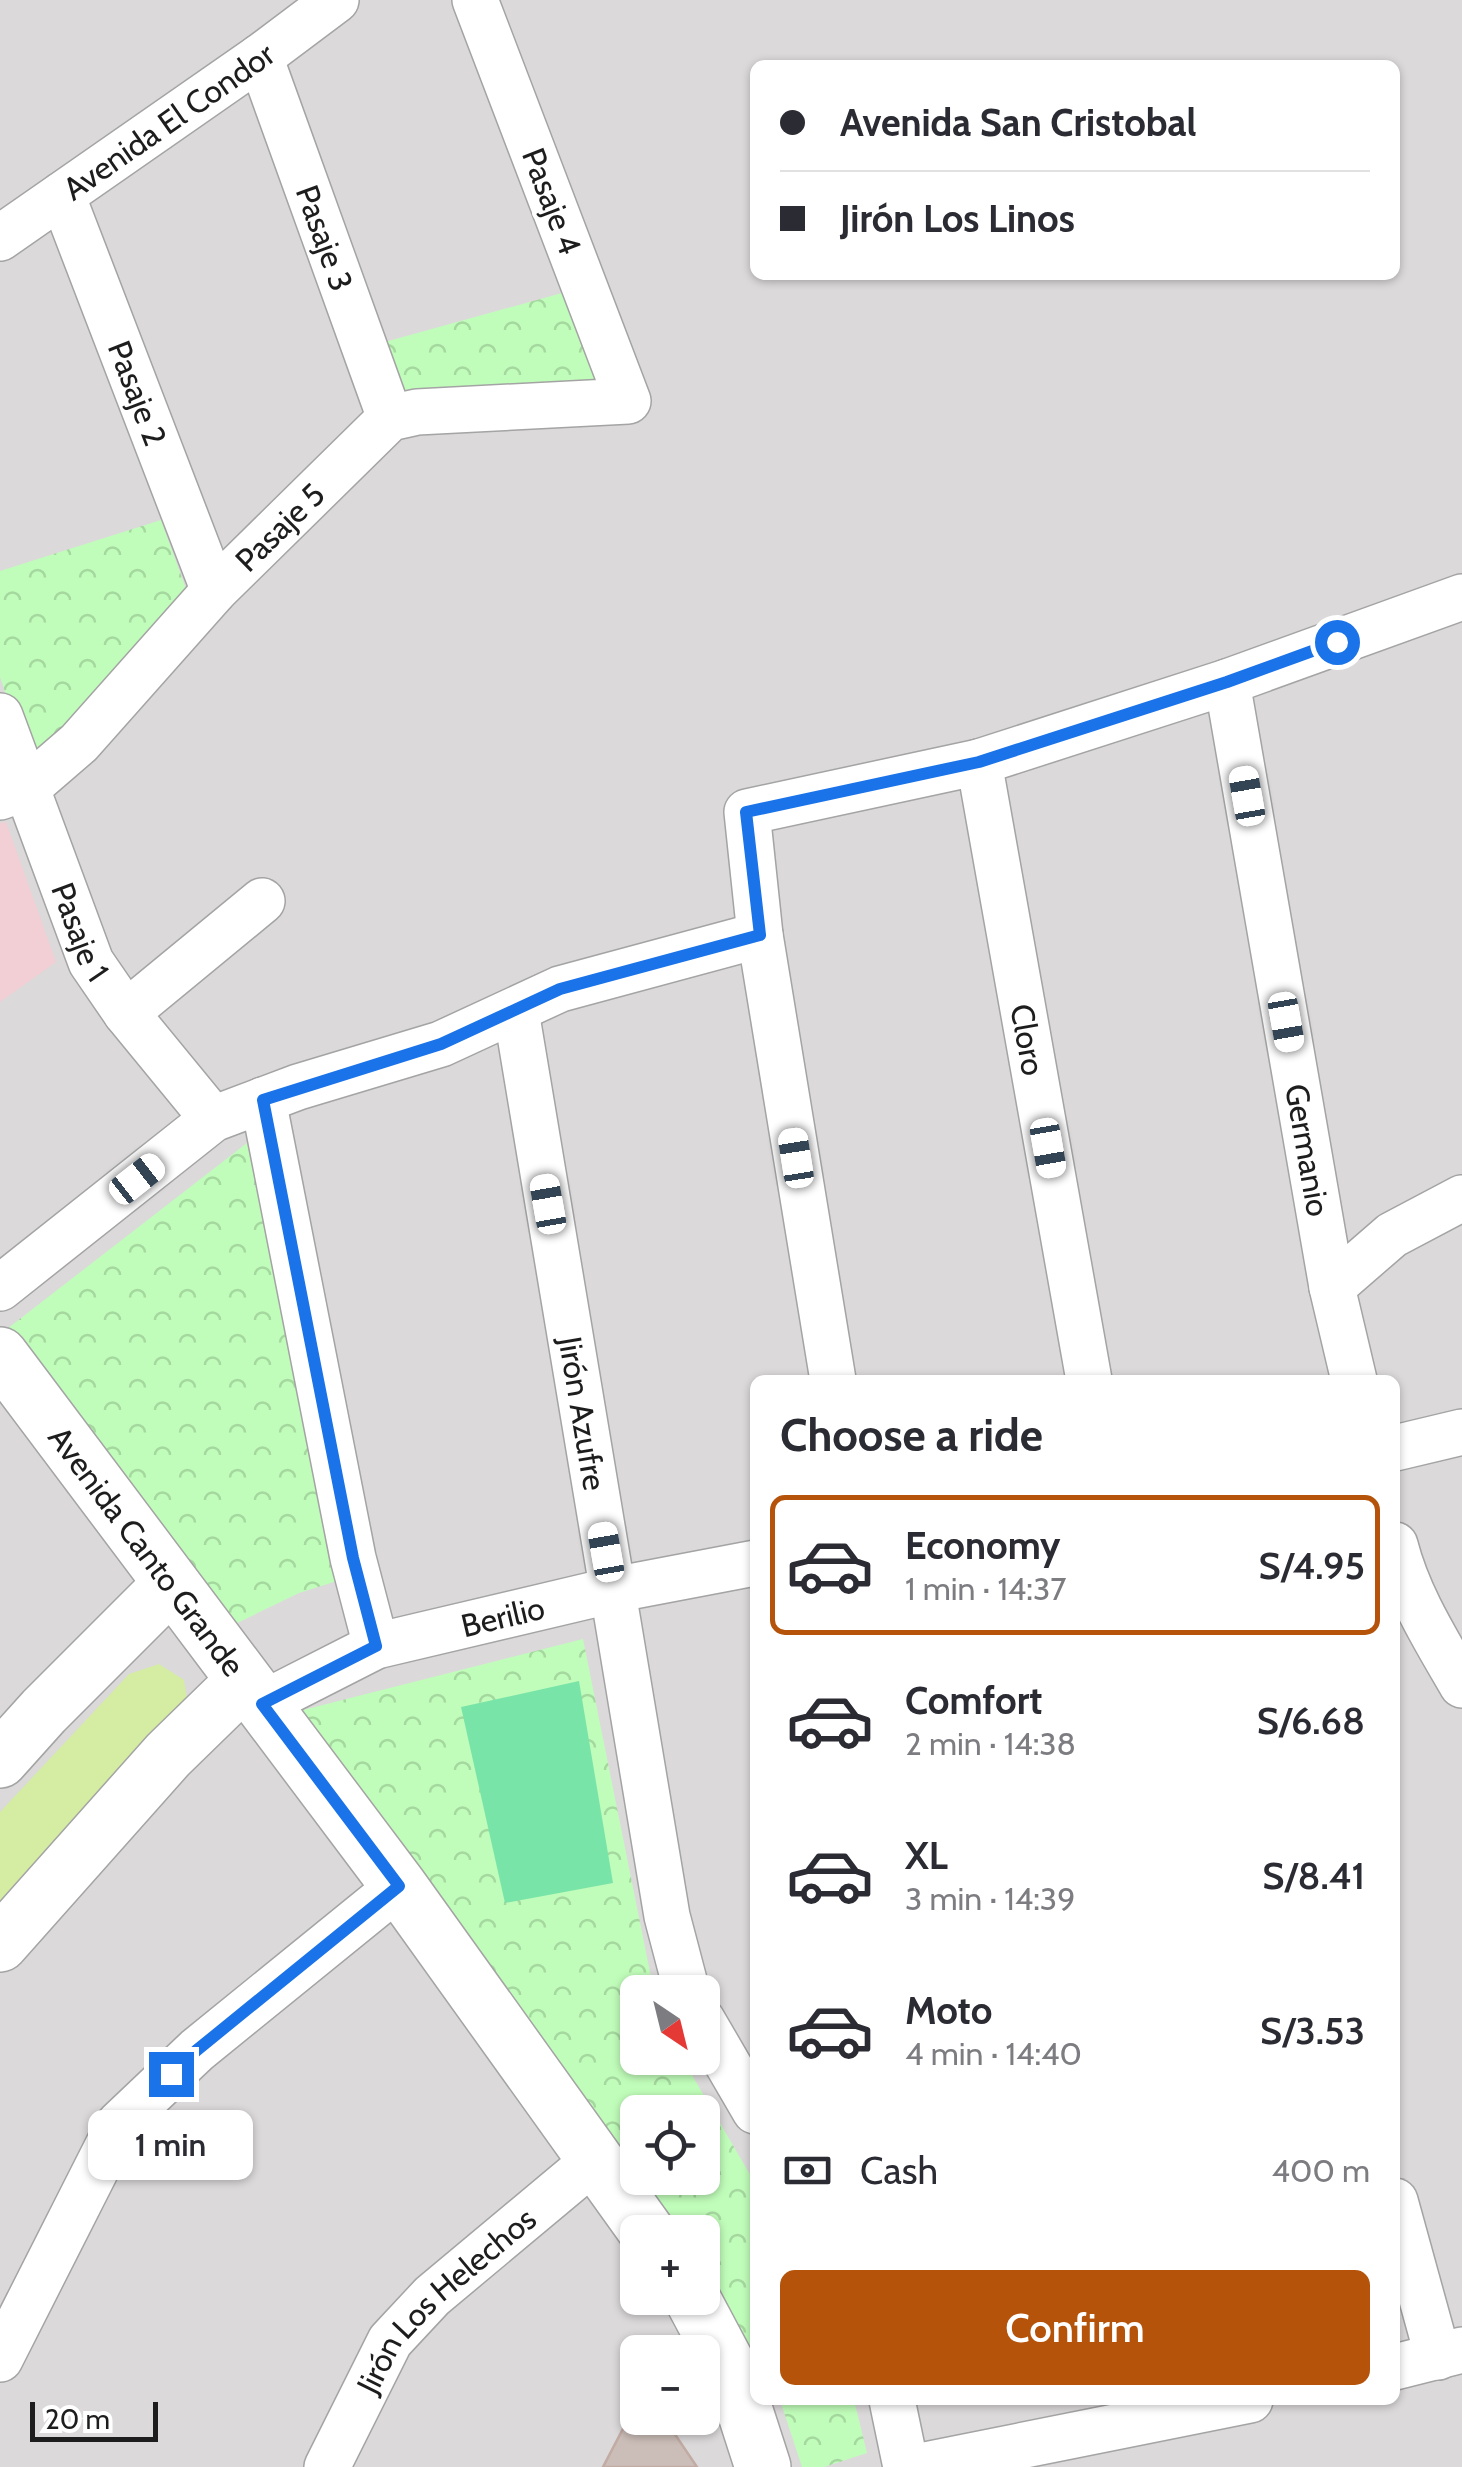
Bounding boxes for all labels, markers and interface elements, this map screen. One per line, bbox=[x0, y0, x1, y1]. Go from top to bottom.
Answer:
street label: Avenida El Condor bbox=[55, 33, 282, 208]
text: Avenida San Cristobal bbox=[840, 99, 1196, 146]
street label: Pasaje 4 bbox=[514, 142, 590, 260]
street label: Pasaje 3 bbox=[288, 179, 362, 296]
text: Jirón Los Linos bbox=[840, 195, 1075, 242]
street label: Pasaje 2 bbox=[100, 335, 176, 451]
street label: Pasaje 5 bbox=[227, 474, 332, 579]
route start bbox=[1315, 620, 1360, 665]
car bbox=[1227, 764, 1267, 828]
street label: Pasaje 1 bbox=[44, 877, 118, 989]
car bbox=[1266, 990, 1306, 1054]
street label: Cloro bbox=[1003, 1001, 1054, 1079]
street label: Germanio bbox=[1278, 1081, 1339, 1219]
car bbox=[1028, 1116, 1068, 1180]
car bbox=[776, 1126, 816, 1190]
car bbox=[104, 1149, 170, 1209]
car bbox=[528, 1172, 568, 1236]
street label: Jirón Azufre bbox=[551, 1333, 615, 1493]
text: Choose a ride bbox=[780, 1408, 1043, 1462]
street label: Avenida Canto Grande bbox=[41, 1418, 254, 1683]
car bbox=[586, 1520, 626, 1584]
icon: car bbox=[785, 1520, 875, 1610]
text: Economy bbox=[905, 1522, 1060, 1569]
text: S/4.95 bbox=[1259, 1542, 1365, 1589]
text: 1 min · 14:37 bbox=[905, 1569, 1066, 1608]
street label: Berilio bbox=[457, 1587, 548, 1645]
icon: car bbox=[785, 1675, 875, 1765]
text: Comfort bbox=[905, 1677, 1042, 1724]
text: S/6.68 bbox=[1257, 1697, 1365, 1744]
text: 2 min · 14:38 bbox=[905, 1724, 1076, 1763]
icon: car bbox=[785, 1830, 875, 1920]
text: XL bbox=[905, 1832, 948, 1879]
text: S/8.41 bbox=[1262, 1852, 1365, 1899]
text: 3 min · 14:39 bbox=[905, 1879, 1075, 1918]
north arrow bbox=[620, 1975, 720, 2075]
map controls bbox=[620, 1975, 720, 2435]
icon: car bbox=[785, 1985, 875, 2075]
text: Moto bbox=[905, 1987, 992, 2034]
text: S/3.53 bbox=[1260, 2007, 1365, 2054]
text: 4 min · 14:40 bbox=[905, 2034, 1082, 2073]
route end bbox=[149, 2052, 194, 2097]
button: locate bbox=[620, 2095, 720, 2195]
callout: 1 min bbox=[89, 2109, 254, 2179]
text: 1 min bbox=[135, 2125, 206, 2164]
icon: cash bbox=[780, 2143, 835, 2198]
text: Cash bbox=[860, 2147, 938, 2194]
text: 400 m bbox=[1272, 2151, 1370, 2190]
street label: Jirón Los Helechos bbox=[347, 2199, 543, 2401]
button: + bbox=[620, 2215, 720, 2315]
button: Confirm bbox=[780, 2270, 1370, 2385]
button: − bbox=[620, 2335, 720, 2435]
scale bar bbox=[30, 2397, 158, 2442]
text: 20 m bbox=[45, 2402, 110, 2436]

